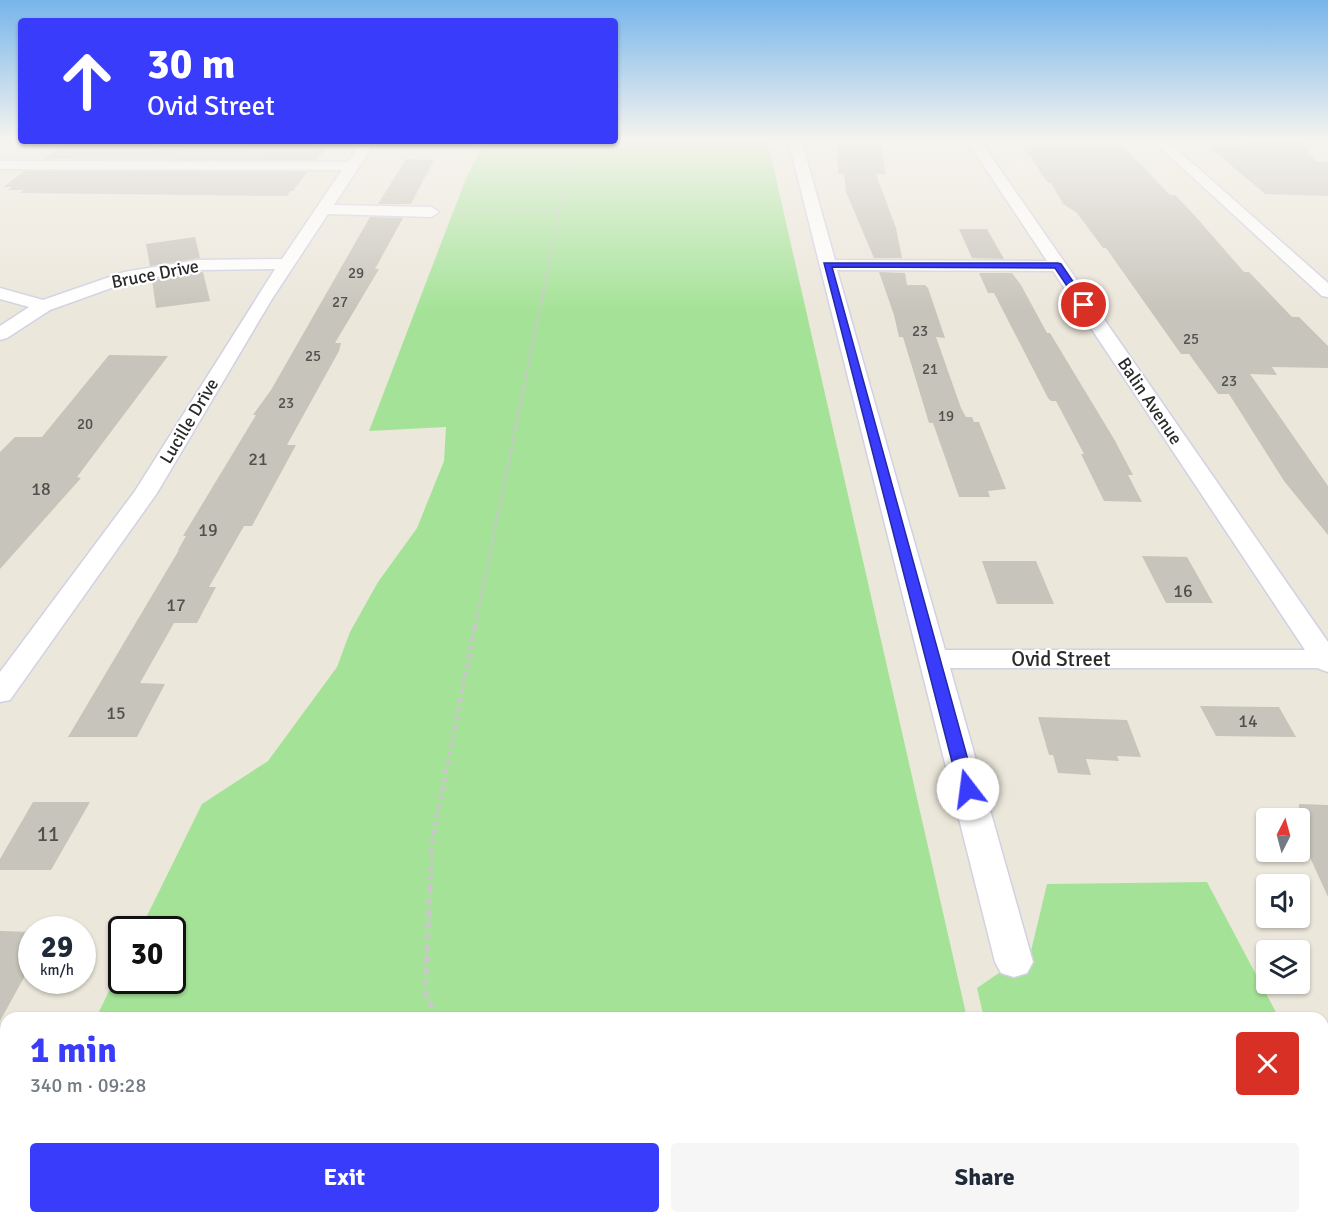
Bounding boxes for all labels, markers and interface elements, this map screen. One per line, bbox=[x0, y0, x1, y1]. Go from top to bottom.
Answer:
text: 30 m bbox=[147, 39, 236, 90]
icon: ahead bbox=[48, 42, 126, 120]
text: Ovid Street bbox=[147, 90, 275, 123]
street label: Bruce Drive bbox=[109, 255, 201, 293]
house number: 29 bbox=[348, 264, 364, 282]
pin bbox=[1058, 279, 1109, 330]
icon: arrive bbox=[1067, 288, 1100, 321]
house number: 27 bbox=[332, 293, 348, 311]
house number: 23 bbox=[912, 322, 928, 340]
house number: 25 bbox=[1183, 330, 1199, 348]
house number: 25 bbox=[305, 347, 321, 365]
street label: Balin Avenue bbox=[1113, 353, 1187, 449]
house number: 21 bbox=[922, 360, 938, 378]
house number: 23 bbox=[1221, 372, 1237, 390]
street label: Lucille Drive bbox=[155, 374, 223, 468]
house number: 23 bbox=[278, 394, 294, 412]
house number: 19 bbox=[938, 407, 954, 425]
house number: 20 bbox=[77, 415, 93, 433]
house number: 21 bbox=[248, 448, 268, 470]
house number: 18 bbox=[31, 478, 51, 500]
house number: 19 bbox=[198, 519, 218, 541]
house number: 16 bbox=[1173, 580, 1193, 602]
house number: 17 bbox=[166, 594, 186, 616]
street label: Ovid Street bbox=[1011, 646, 1111, 672]
house number: 15 bbox=[106, 702, 126, 724]
house number: 14 bbox=[1238, 710, 1258, 732]
position arrow bbox=[936, 757, 1000, 821]
north arrow bbox=[1256, 808, 1310, 862]
map controls bbox=[1256, 808, 1310, 994]
house number: 11 bbox=[37, 821, 59, 847]
button: sound bbox=[1256, 874, 1310, 928]
speed limit sign: 30 bbox=[108, 916, 186, 994]
text: 29 bbox=[41, 929, 73, 966]
button: layers bbox=[1256, 940, 1310, 994]
text: km/h bbox=[40, 961, 74, 979]
text: 1 min bbox=[30, 1028, 117, 1073]
button: close bbox=[1236, 1032, 1299, 1095]
text: 340 m · 09:28 bbox=[30, 1073, 146, 1098]
button: Exit bbox=[30, 1143, 659, 1212]
button: Share bbox=[671, 1143, 1299, 1212]

